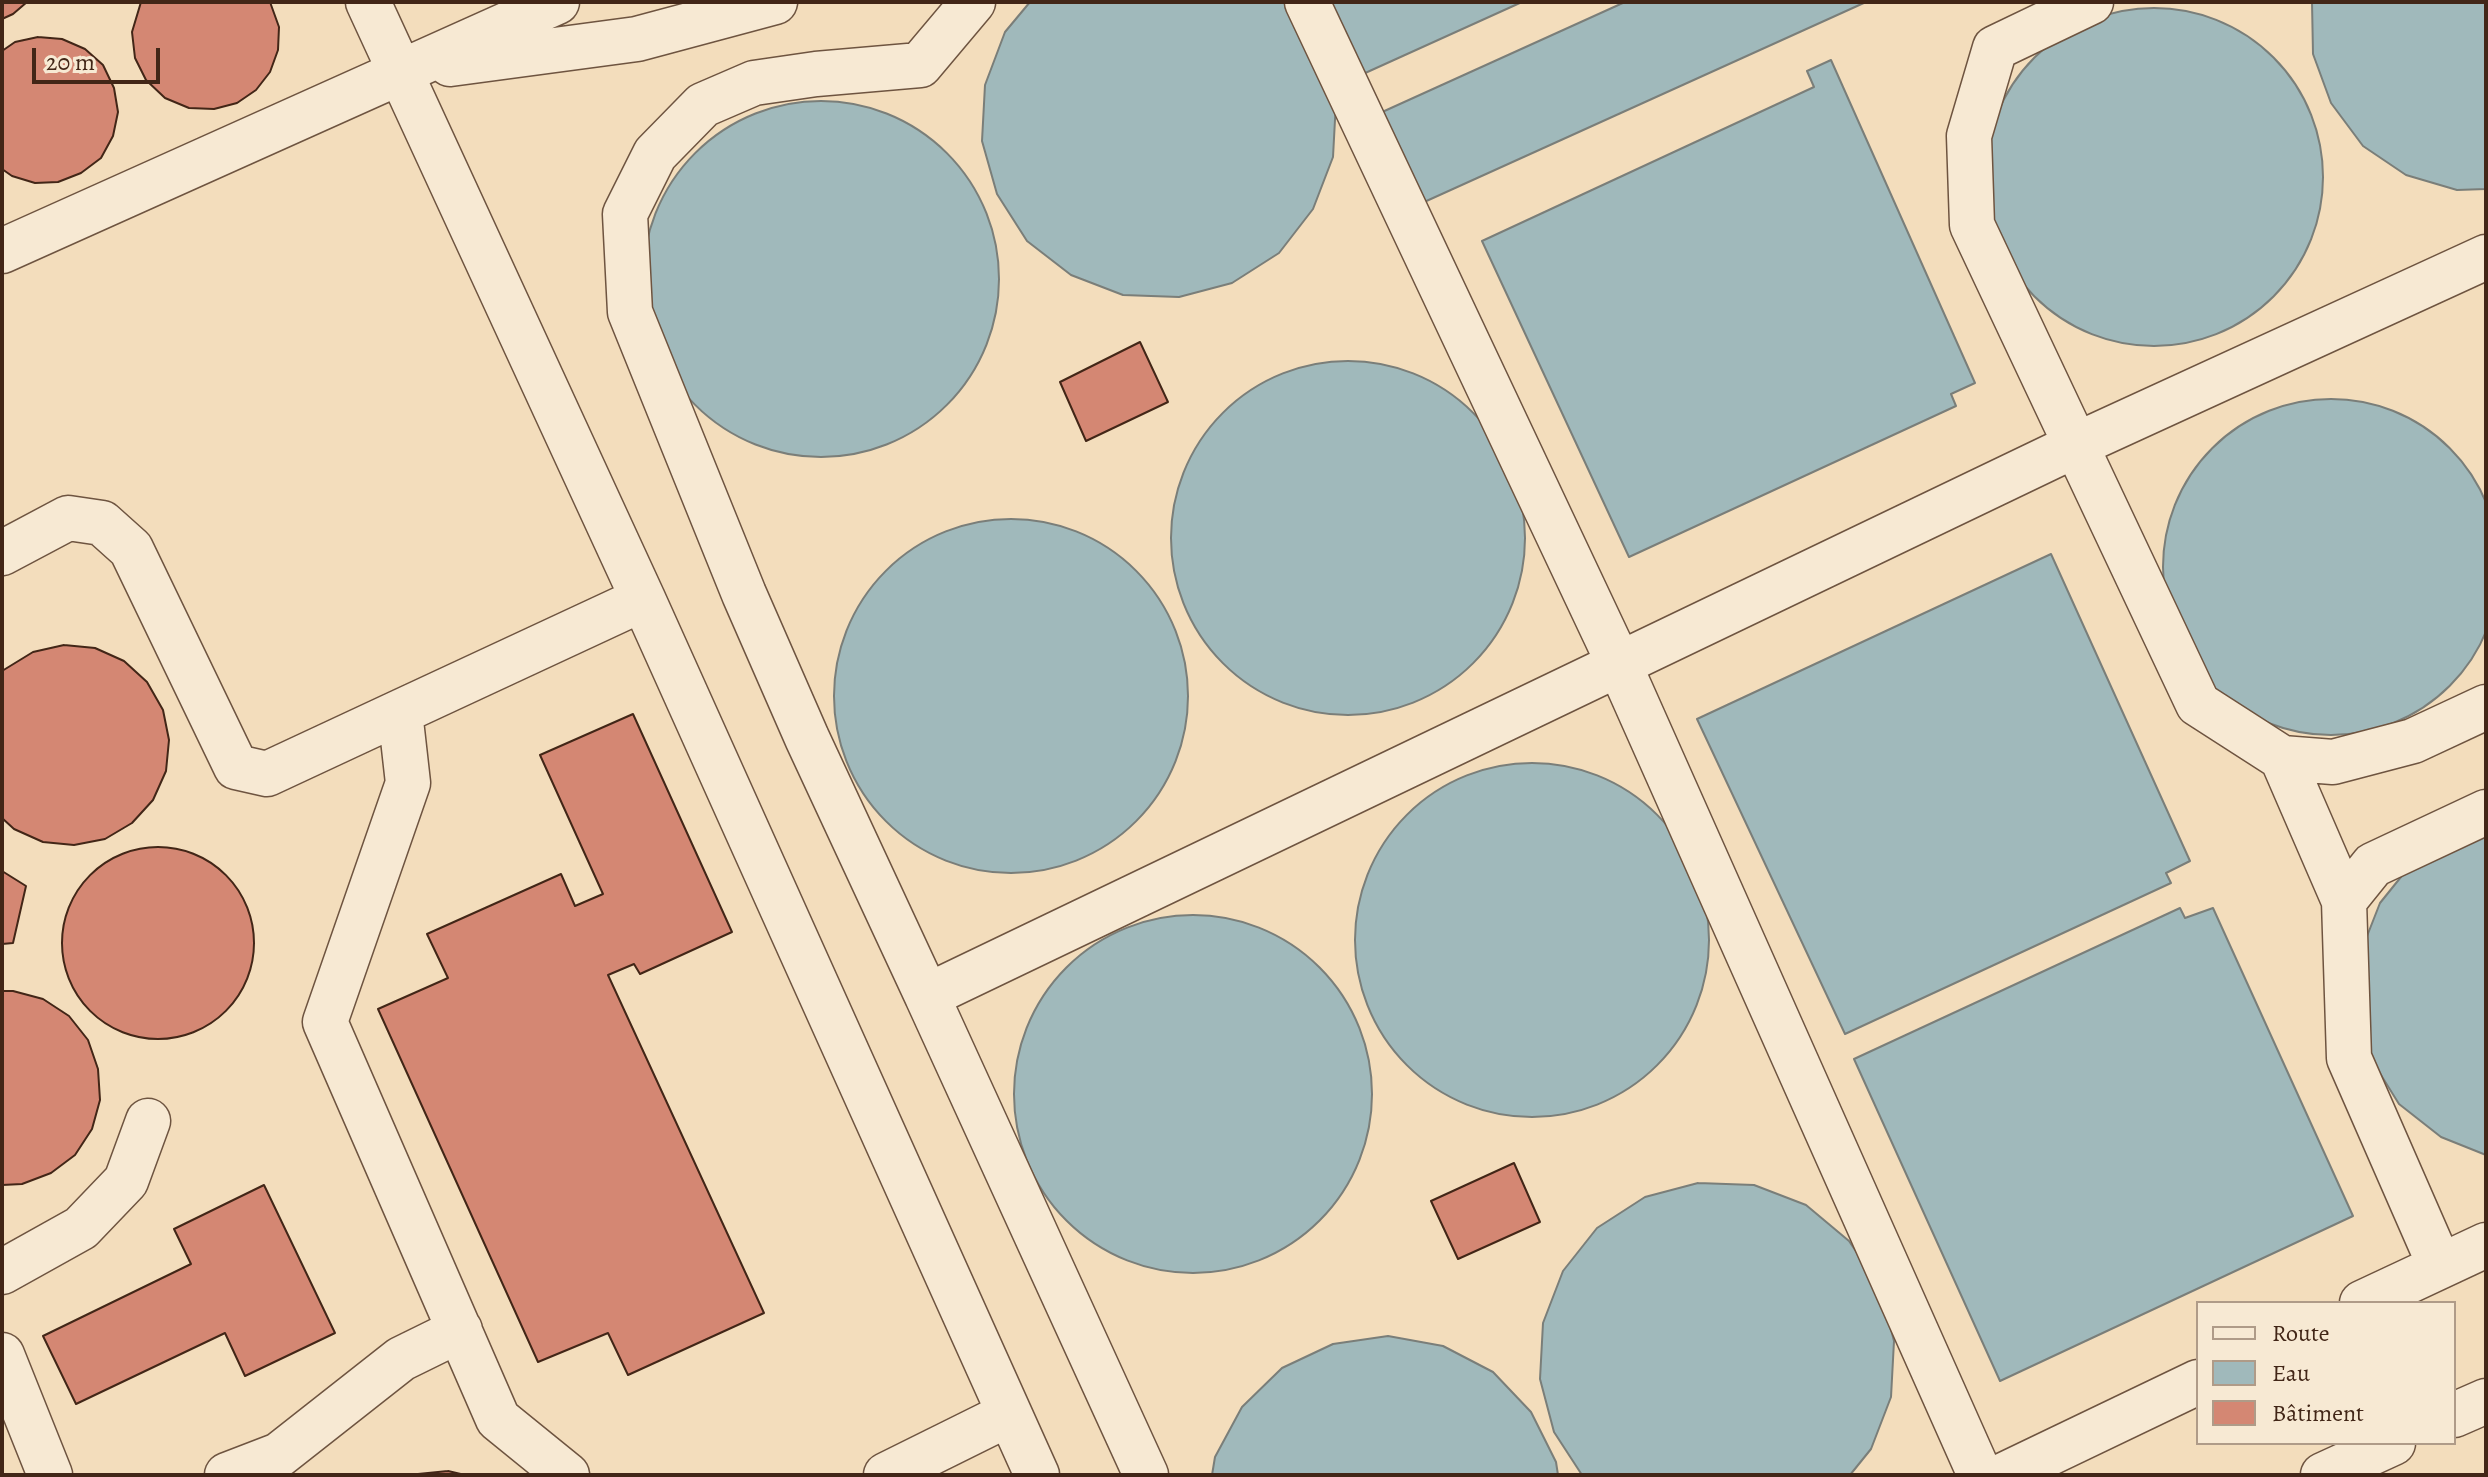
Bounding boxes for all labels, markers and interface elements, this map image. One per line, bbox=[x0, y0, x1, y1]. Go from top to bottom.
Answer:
scale bar bbox=[36, 32, 164, 82]
text: 20 m bbox=[46, 46, 95, 78]
legend bbox=[2196, 1301, 2456, 1445]
text: Route bbox=[2272, 1317, 2330, 1349]
text: Eau bbox=[2272, 1357, 2310, 1389]
text: Bâtiment bbox=[2272, 1397, 2364, 1429]

